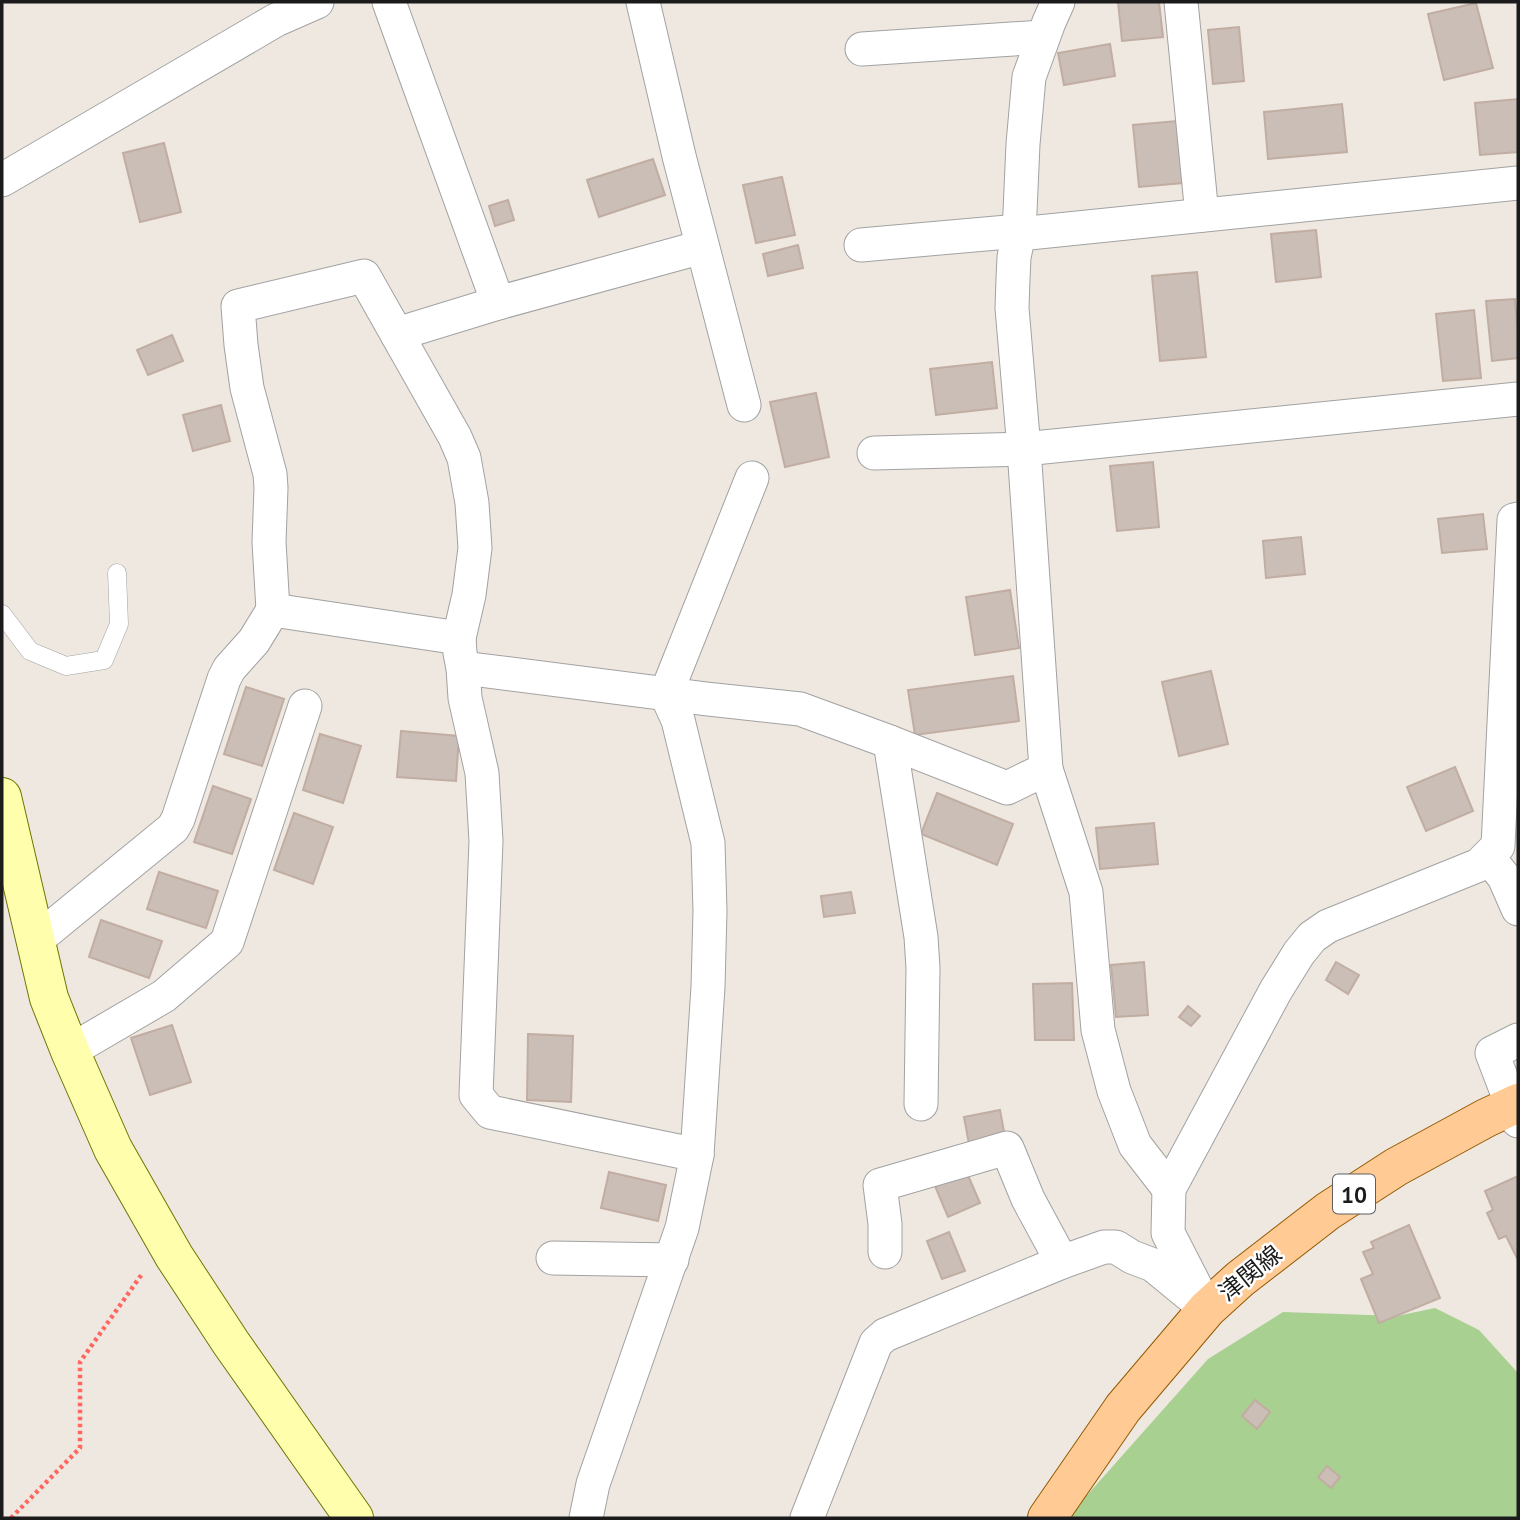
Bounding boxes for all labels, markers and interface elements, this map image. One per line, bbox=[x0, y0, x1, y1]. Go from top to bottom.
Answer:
road number: 10 bbox=[1333, 1175, 1375, 1214]
street label: 津関線 bbox=[1212, 1238, 1288, 1308]

